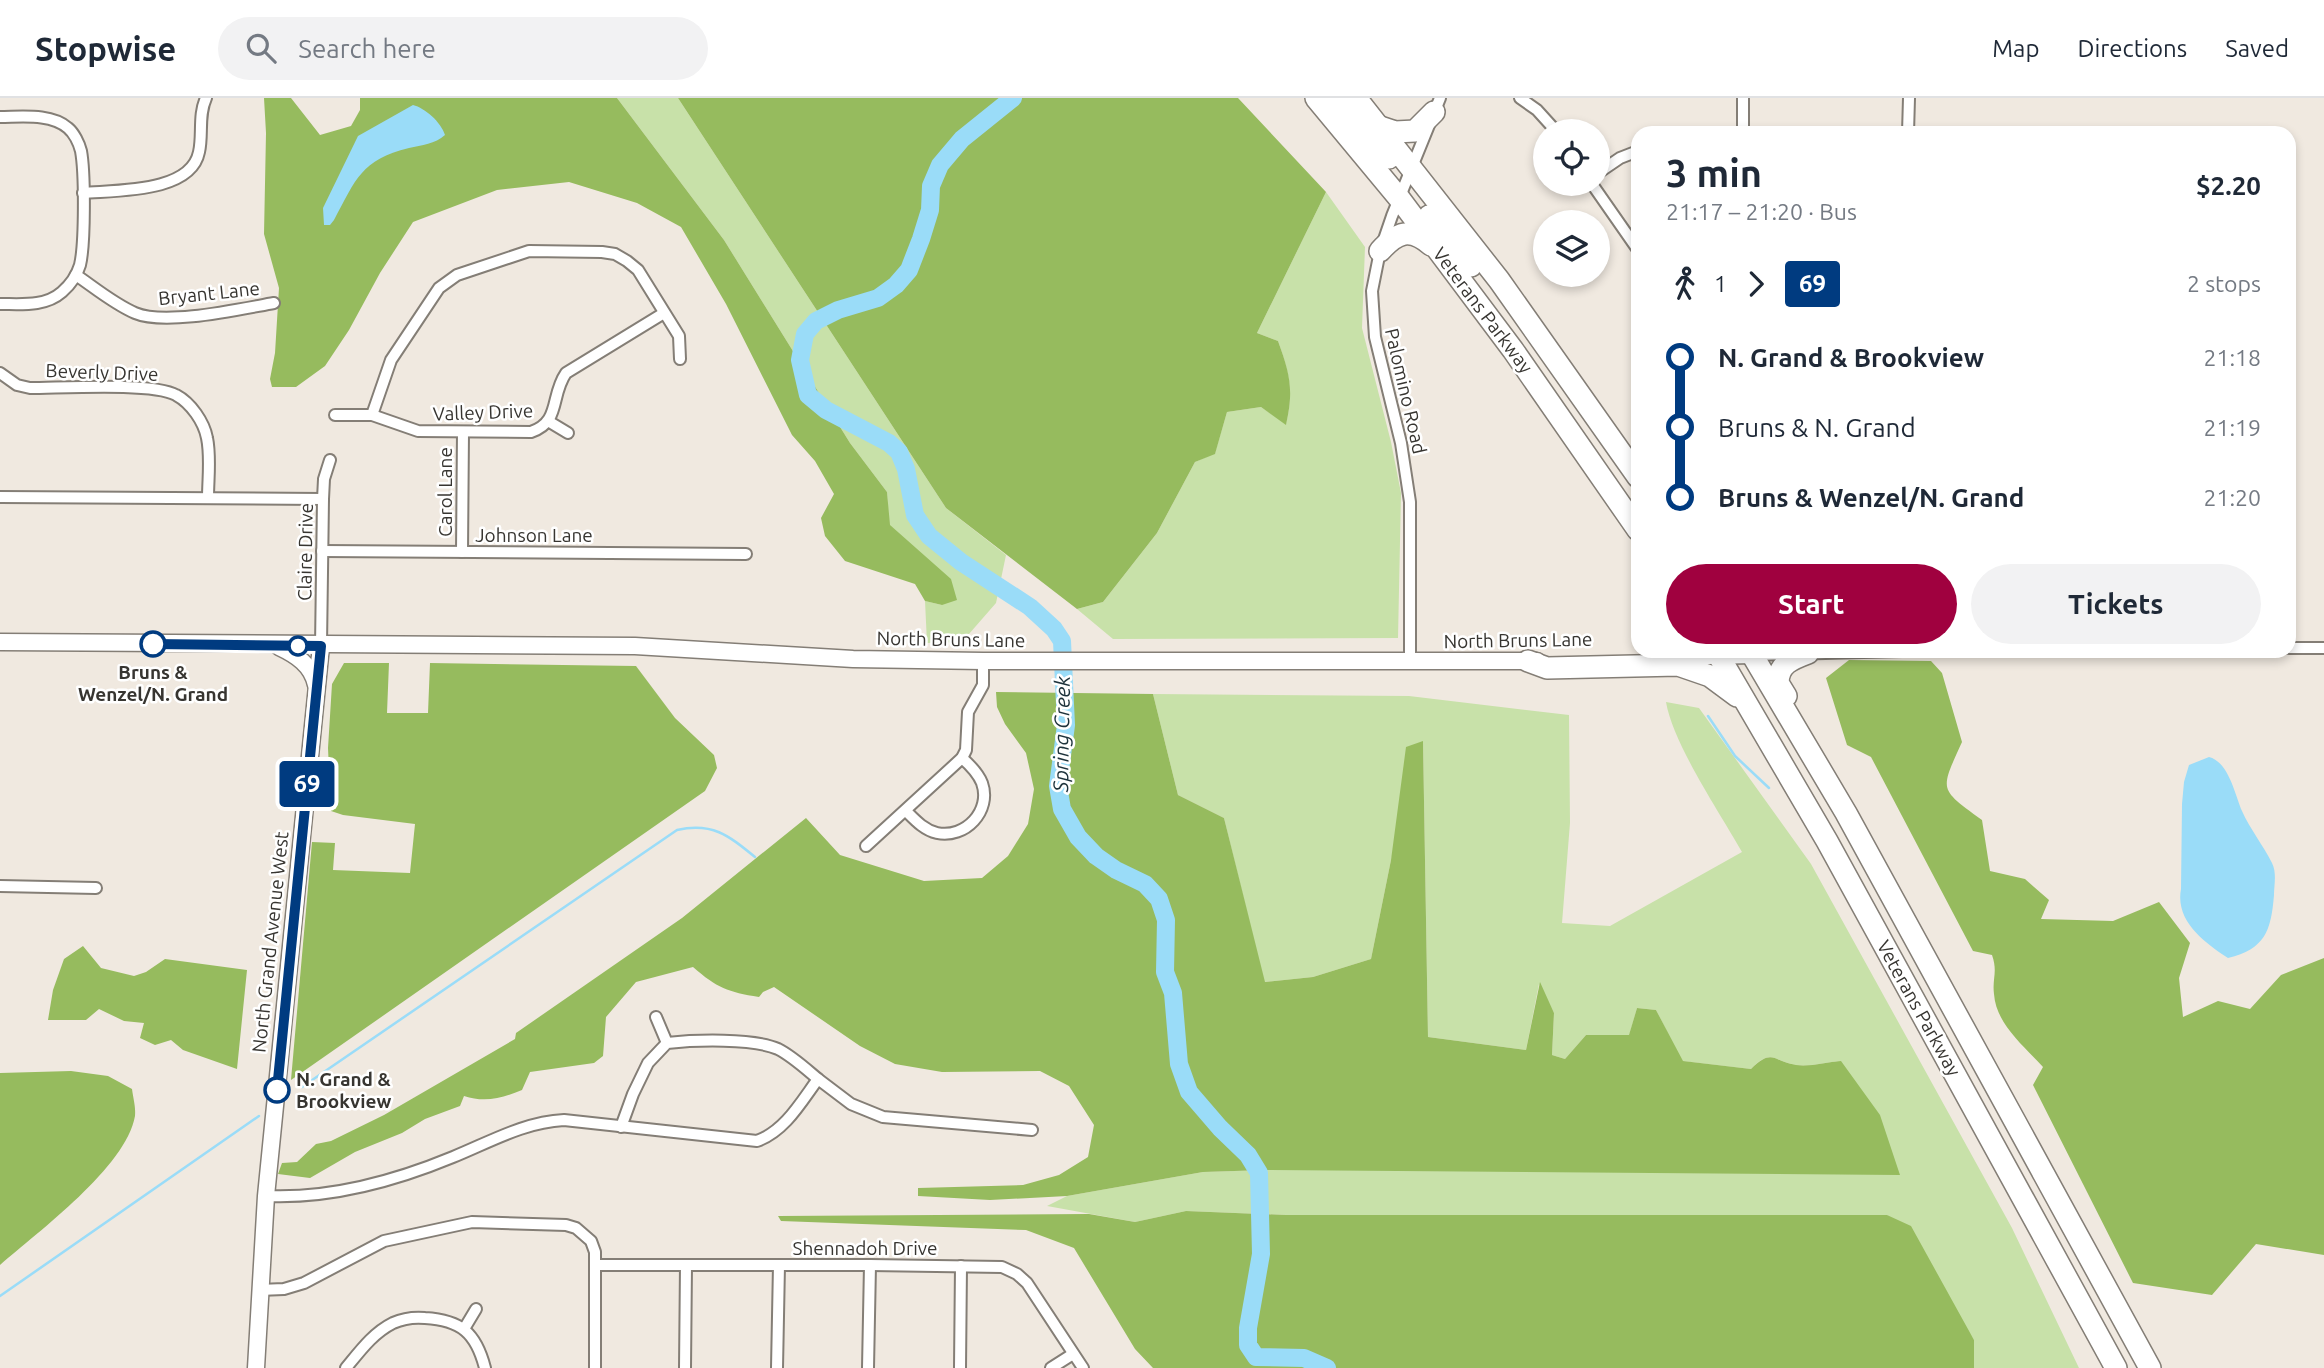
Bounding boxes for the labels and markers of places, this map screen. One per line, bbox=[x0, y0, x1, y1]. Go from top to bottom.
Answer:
marker: Bruns & Wenzel/N. Grand bbox=[140, 631, 166, 657]
unlabelled marker bbox=[288, 636, 308, 656]
place label: Bruns & Wenzel/N. Grand bbox=[78, 661, 228, 705]
place label: N. Grand & Brookview bbox=[296, 1068, 391, 1112]
marker: N. Grand & Brookview bbox=[264, 1077, 290, 1103]

